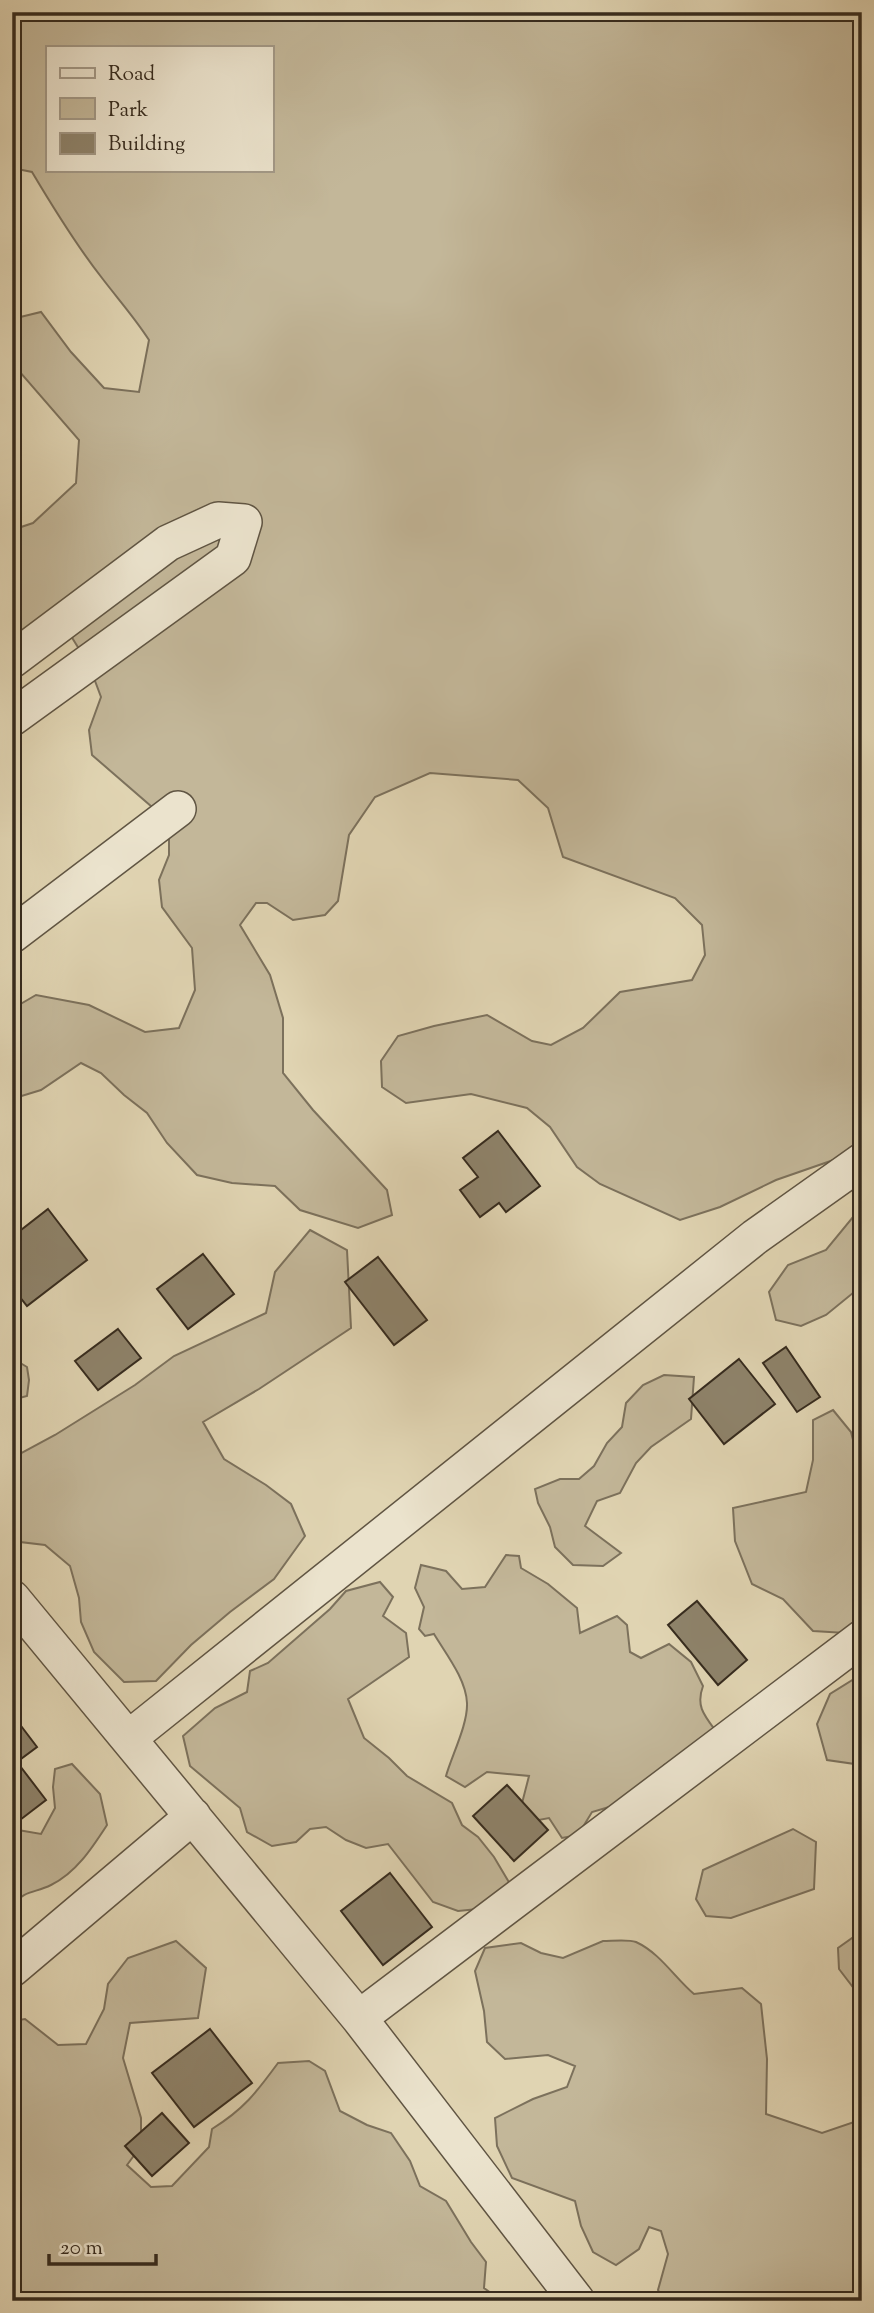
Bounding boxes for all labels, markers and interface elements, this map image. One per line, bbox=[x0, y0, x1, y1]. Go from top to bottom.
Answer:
legend bbox=[46, 46, 273, 172]
text: Road bbox=[108, 60, 155, 90]
text: Park bbox=[108, 96, 149, 126]
text: Building bbox=[108, 130, 185, 160]
scale bar bbox=[49, 2222, 156, 2266]
text: 20 m bbox=[60, 2234, 103, 2264]

